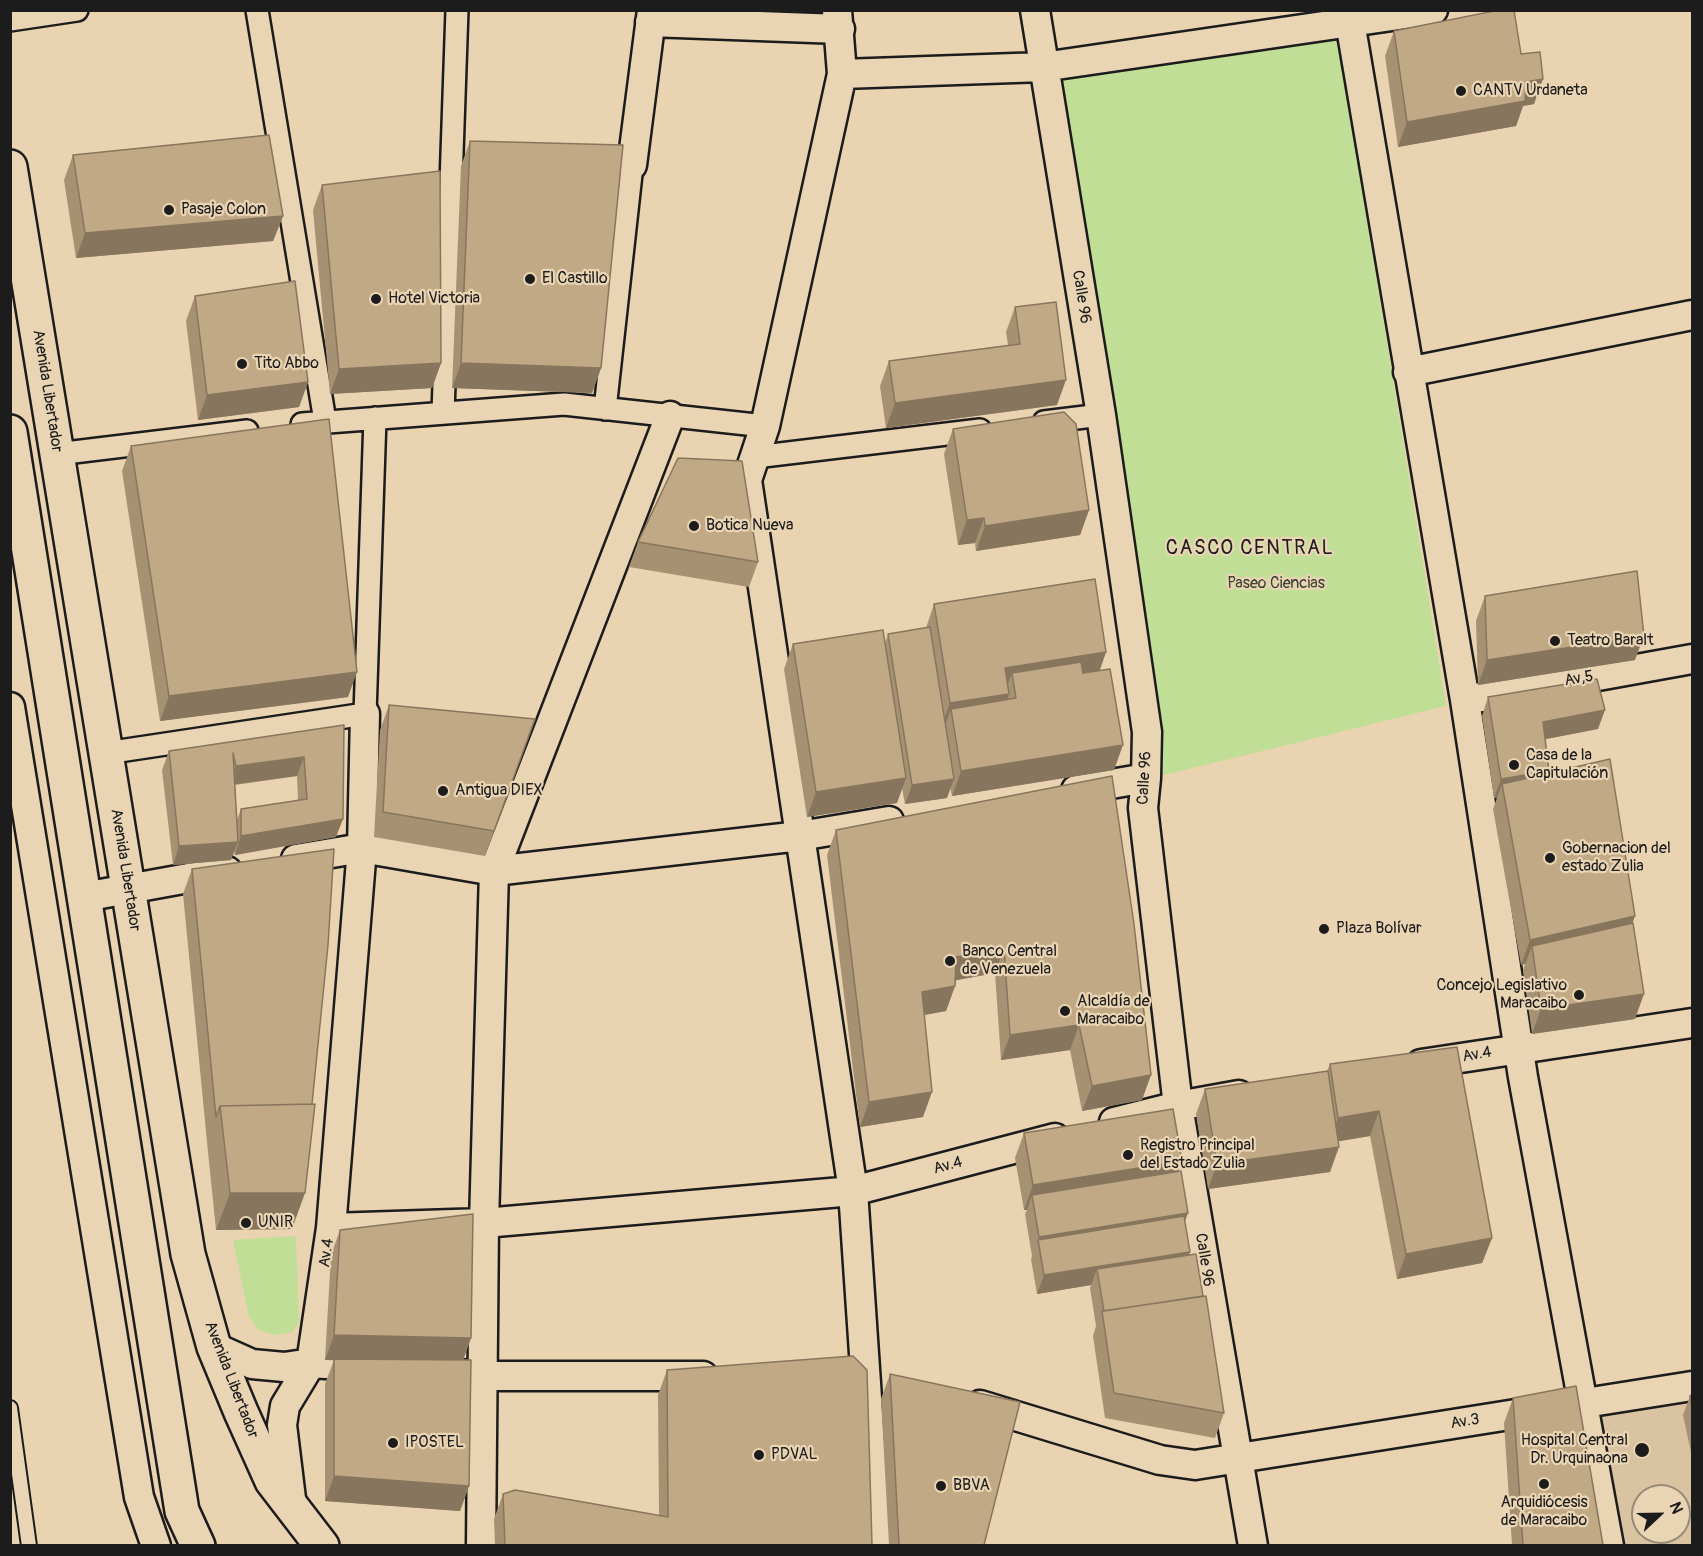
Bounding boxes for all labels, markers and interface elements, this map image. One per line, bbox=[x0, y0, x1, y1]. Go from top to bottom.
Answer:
place label: CANTV Urdaneta bbox=[1473, 81, 1588, 101]
marker: CANTV Urdaneta bbox=[1454, 84, 1468, 98]
place label: Pasaje Colon bbox=[181, 200, 266, 220]
marker: Pasaje Colon bbox=[162, 203, 176, 217]
place label: El Castillo bbox=[542, 269, 608, 289]
street label: Calle 96 bbox=[1067, 269, 1095, 325]
marker: El Castillo bbox=[523, 272, 537, 286]
place label: Hotel Victoria bbox=[388, 289, 480, 309]
marker: Hotel Victoria bbox=[369, 292, 383, 306]
street label: Avenida Libertador bbox=[28, 328, 66, 454]
place label: Tito Abbo bbox=[254, 354, 319, 374]
marker: Tito Abbo bbox=[235, 357, 249, 371]
place label: Botica Nueva bbox=[706, 516, 793, 536]
marker: Botica Nueva bbox=[687, 519, 701, 533]
district label: CASCO CENTRAL bbox=[1166, 537, 1334, 561]
park label: Paseo Ciencias bbox=[1227, 574, 1325, 594]
place label: Teatro Baralt bbox=[1567, 631, 1654, 651]
marker: Teatro Baralt bbox=[1548, 634, 1562, 648]
street label: Av,5 bbox=[1563, 667, 1595, 691]
place label: Casa de la Capitulación bbox=[1526, 746, 1608, 784]
street label: Calle 96 bbox=[1134, 751, 1156, 805]
marker: Casa de la Capitulación bbox=[1507, 758, 1521, 772]
place label: Antigua DIEX bbox=[455, 781, 543, 801]
marker: Antigua DIEX bbox=[436, 784, 450, 798]
street label: Avenida Libertador bbox=[106, 807, 144, 933]
place label: Gobernacion del estado Zulia bbox=[1562, 839, 1671, 877]
marker: Gobernacion del estado Zulia bbox=[1543, 851, 1557, 865]
place label: Plaza Bolívar bbox=[1336, 919, 1422, 939]
marker: Plaza Bolívar bbox=[1317, 922, 1331, 936]
place label: Banco Central de Venezuela bbox=[962, 942, 1057, 980]
marker: Banco Central de Venezuela bbox=[943, 954, 957, 968]
place label: Concejo Legislativo Maracaibo bbox=[1437, 976, 1567, 1014]
marker: Concejo Legislativo Maracaibo bbox=[1572, 988, 1586, 1002]
place label: Alcaldía de Maracaibo bbox=[1077, 992, 1150, 1030]
marker: Alcaldía de Maracaibo bbox=[1058, 1004, 1072, 1018]
street label: Av.4 bbox=[1461, 1043, 1493, 1067]
place label: Registro Principal del Estado Zulia bbox=[1140, 1136, 1255, 1174]
marker: Registro Principal del Estado Zulia bbox=[1121, 1148, 1135, 1162]
street label: Av.4 bbox=[931, 1153, 965, 1179]
place label: UNIR bbox=[258, 1213, 293, 1233]
marker: UNIR bbox=[239, 1216, 253, 1230]
street label: Calle 96 bbox=[1190, 1232, 1218, 1288]
street label: Av.4 bbox=[315, 1237, 339, 1269]
street label: Avenida Libertador bbox=[200, 1319, 262, 1441]
street label: Av.3 bbox=[1449, 1410, 1481, 1434]
place label: Hospital Central Dr. Urquinaona bbox=[1521, 1431, 1628, 1469]
place label: IPOSTEL bbox=[405, 1433, 464, 1453]
marker: IPOSTEL bbox=[386, 1436, 400, 1450]
marker: Hospital Central Dr. Urquinaona bbox=[1633, 1441, 1651, 1459]
place label: PDVAL bbox=[771, 1445, 818, 1465]
marker: PDVAL bbox=[752, 1448, 766, 1462]
place label: BBVA bbox=[953, 1476, 990, 1496]
marker: Arquidiócesis de Maracaibo bbox=[1537, 1477, 1551, 1491]
marker: BBVA bbox=[934, 1479, 948, 1493]
north arrow bbox=[1631, 1484, 1691, 1544]
place label: Arquidiócesis de Maracaibo bbox=[1500, 1493, 1588, 1531]
text: N bbox=[1665, 1499, 1687, 1517]

